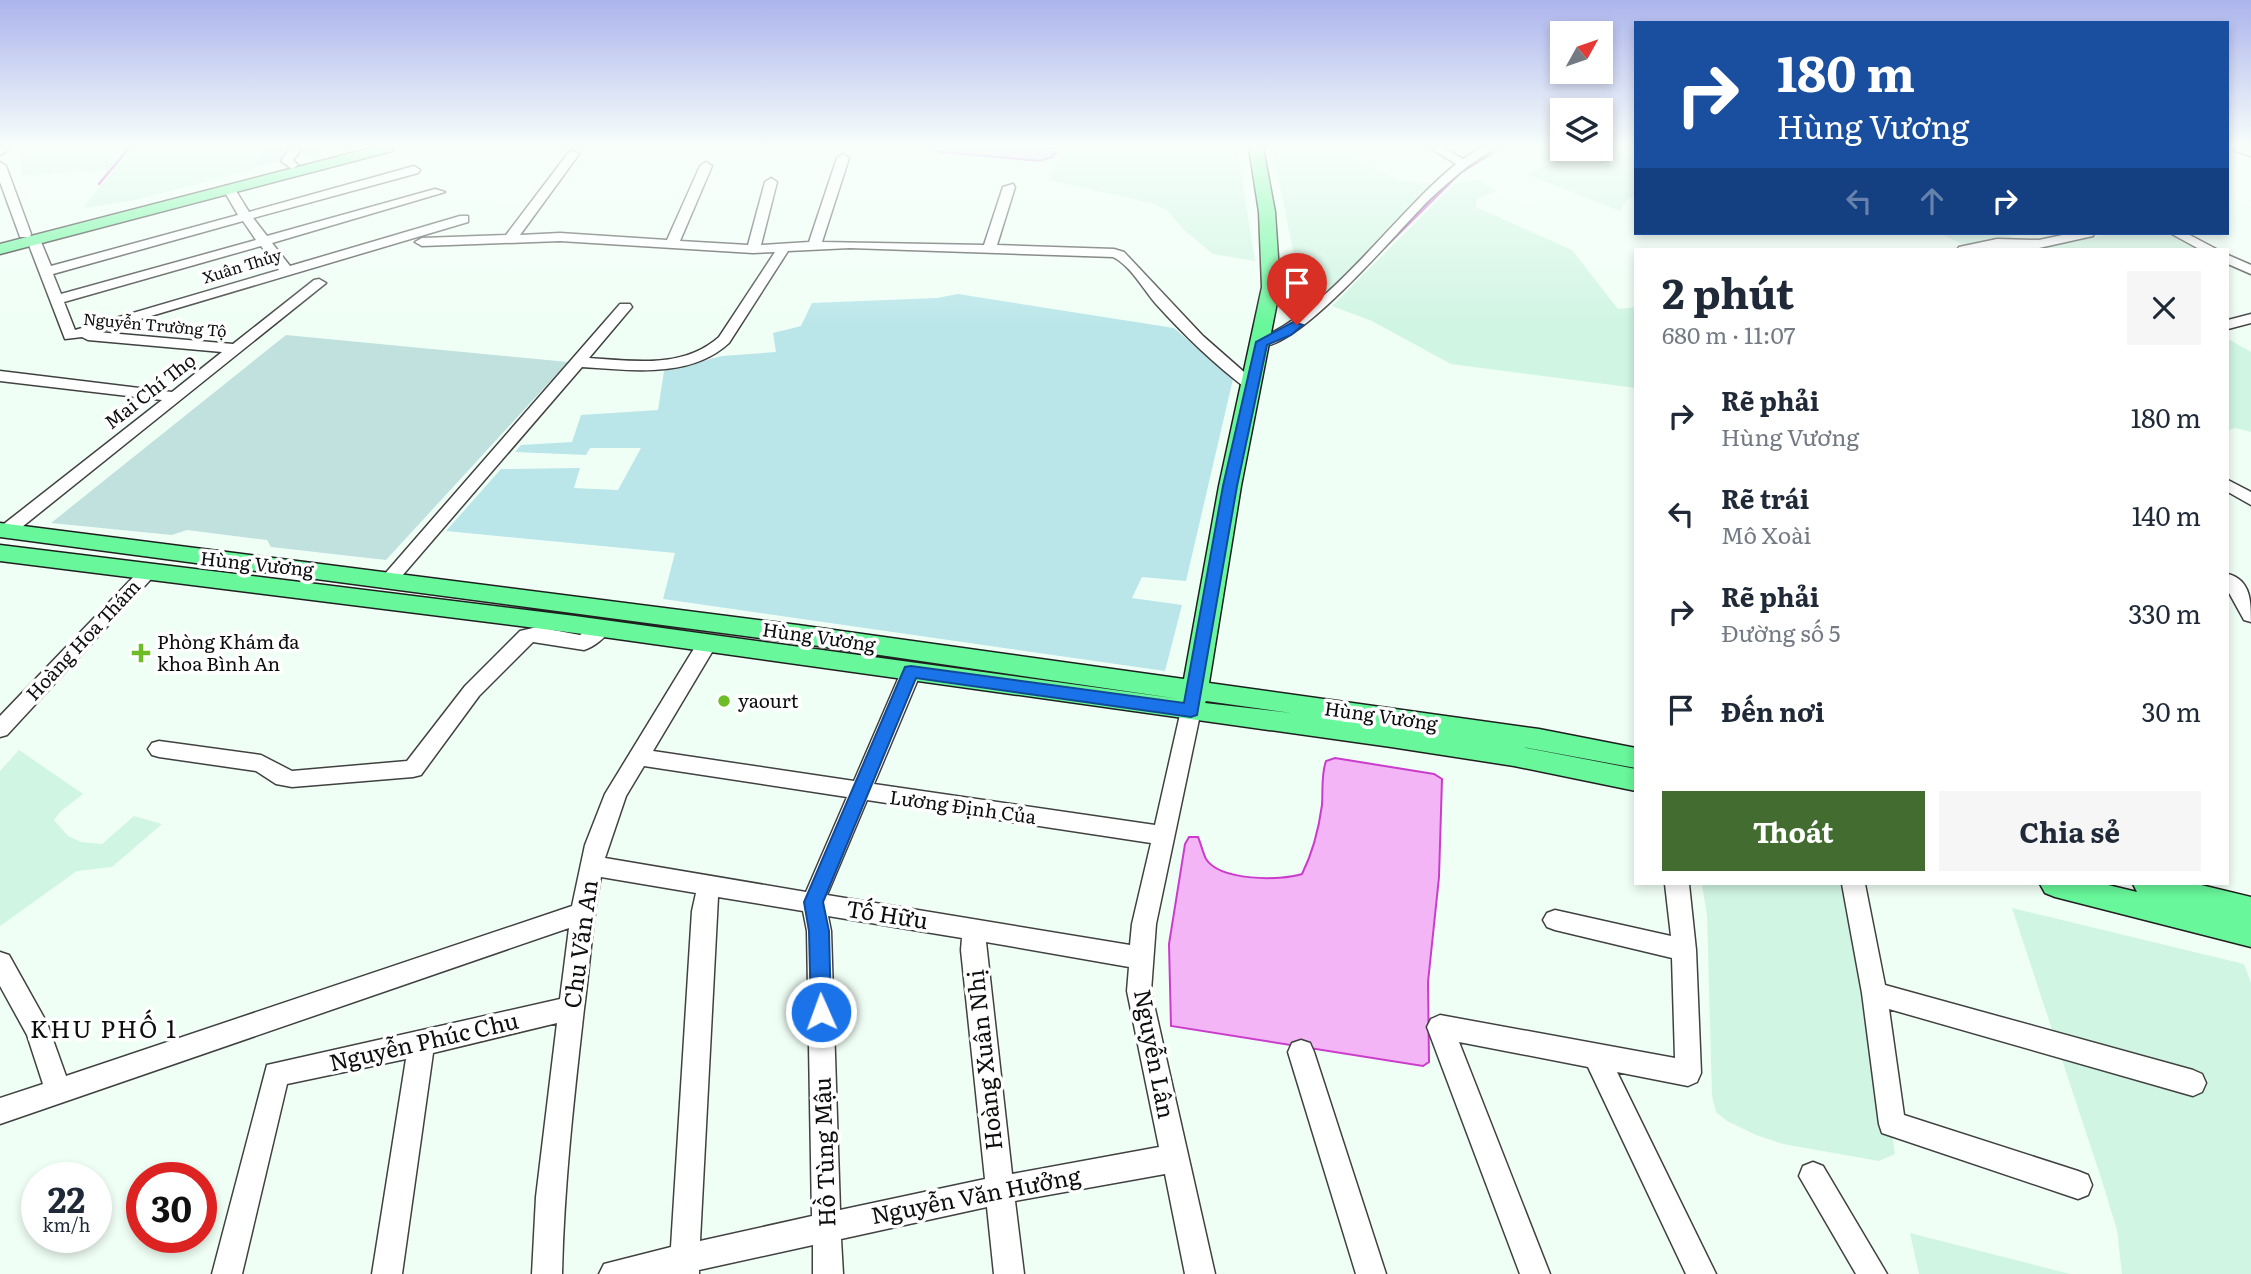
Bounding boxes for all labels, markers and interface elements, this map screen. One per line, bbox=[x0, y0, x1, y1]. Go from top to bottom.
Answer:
north arrow bbox=[1550, 21, 1614, 84]
map controls bbox=[1550, 21, 1613, 161]
text: 180 m bbox=[1777, 34, 1915, 107]
icon: right bbox=[1662, 49, 1753, 140]
button: layers bbox=[1550, 98, 1613, 161]
text: Hùng Vương bbox=[1777, 101, 1969, 149]
icon: left bbox=[1840, 182, 1878, 220]
icon: ahead bbox=[1913, 182, 1951, 220]
icon: right bbox=[1986, 182, 2024, 220]
street label: Xuân Thủy bbox=[199, 241, 285, 288]
pin bbox=[1267, 253, 1327, 325]
text: 2 phút bbox=[1662, 260, 1794, 322]
icon: arrive bbox=[1278, 264, 1316, 302]
button: close bbox=[2127, 271, 2201, 345]
street label: Nguyễn Trường Tộ bbox=[82, 306, 228, 342]
text: 680 m · 11:07 bbox=[1662, 317, 1795, 351]
street label: Mai Chí Thọ bbox=[98, 346, 201, 435]
text: Rẽ phải bbox=[1721, 380, 1819, 419]
icon: right bbox=[1662, 397, 1700, 435]
text: 180 m bbox=[2131, 397, 2201, 436]
text: Hùng Vương bbox=[1721, 419, 1859, 453]
text: Rẽ trái bbox=[1721, 478, 1809, 517]
icon: left bbox=[1662, 495, 1700, 533]
text: 140 m bbox=[2132, 495, 2201, 534]
text: Mô Xoài bbox=[1721, 517, 1811, 551]
street label: Hùng Vương bbox=[199, 543, 316, 583]
street label: Hoàng Hoa Thám bbox=[19, 572, 146, 706]
text: Rẽ phải bbox=[1721, 576, 1819, 615]
icon: right bbox=[1662, 593, 1700, 631]
text: 330 m bbox=[2128, 593, 2201, 632]
street label: Hùng Vương bbox=[761, 614, 878, 658]
text: Đường số 5 bbox=[1721, 615, 1840, 649]
place label: Phòng Khám đa khoa Bình An bbox=[157, 627, 300, 677]
marker: Phòng Khám đa khoa Bình An bbox=[131, 643, 151, 663]
place label: yaourt bbox=[738, 686, 799, 714]
icon: arrive bbox=[1662, 691, 1700, 729]
text: Đến nơi bbox=[1721, 691, 1824, 730]
text: 30 m bbox=[2141, 691, 2201, 730]
marker: yaourt bbox=[716, 693, 732, 709]
street label: Hùng Vương bbox=[1323, 693, 1440, 737]
street label: Lương Định Của bbox=[888, 782, 1039, 830]
button: Thoát bbox=[1662, 791, 1925, 871]
button: Chia sẻ bbox=[1939, 791, 2201, 871]
street label: Chu Văn An bbox=[553, 877, 605, 1010]
street label: Tố Hữu bbox=[844, 890, 931, 936]
street label: Hoàng Xuân Nhị bbox=[957, 968, 1009, 1152]
position arrow bbox=[784, 975, 858, 1049]
street label: Nguyễn Lân bbox=[1127, 986, 1185, 1121]
street label: Nguyễn Phúc Chu bbox=[326, 1002, 522, 1078]
district label: KHU PHỐ 1 bbox=[30, 1009, 178, 1045]
street label: Hồ Tùng Mậu bbox=[803, 1077, 843, 1228]
street label: Nguyễn Văn Hưởng bbox=[868, 1157, 1084, 1231]
speed limit sign: 30 bbox=[126, 1162, 217, 1253]
text: 22 bbox=[48, 1172, 85, 1224]
text: km/h bbox=[43, 1211, 90, 1238]

